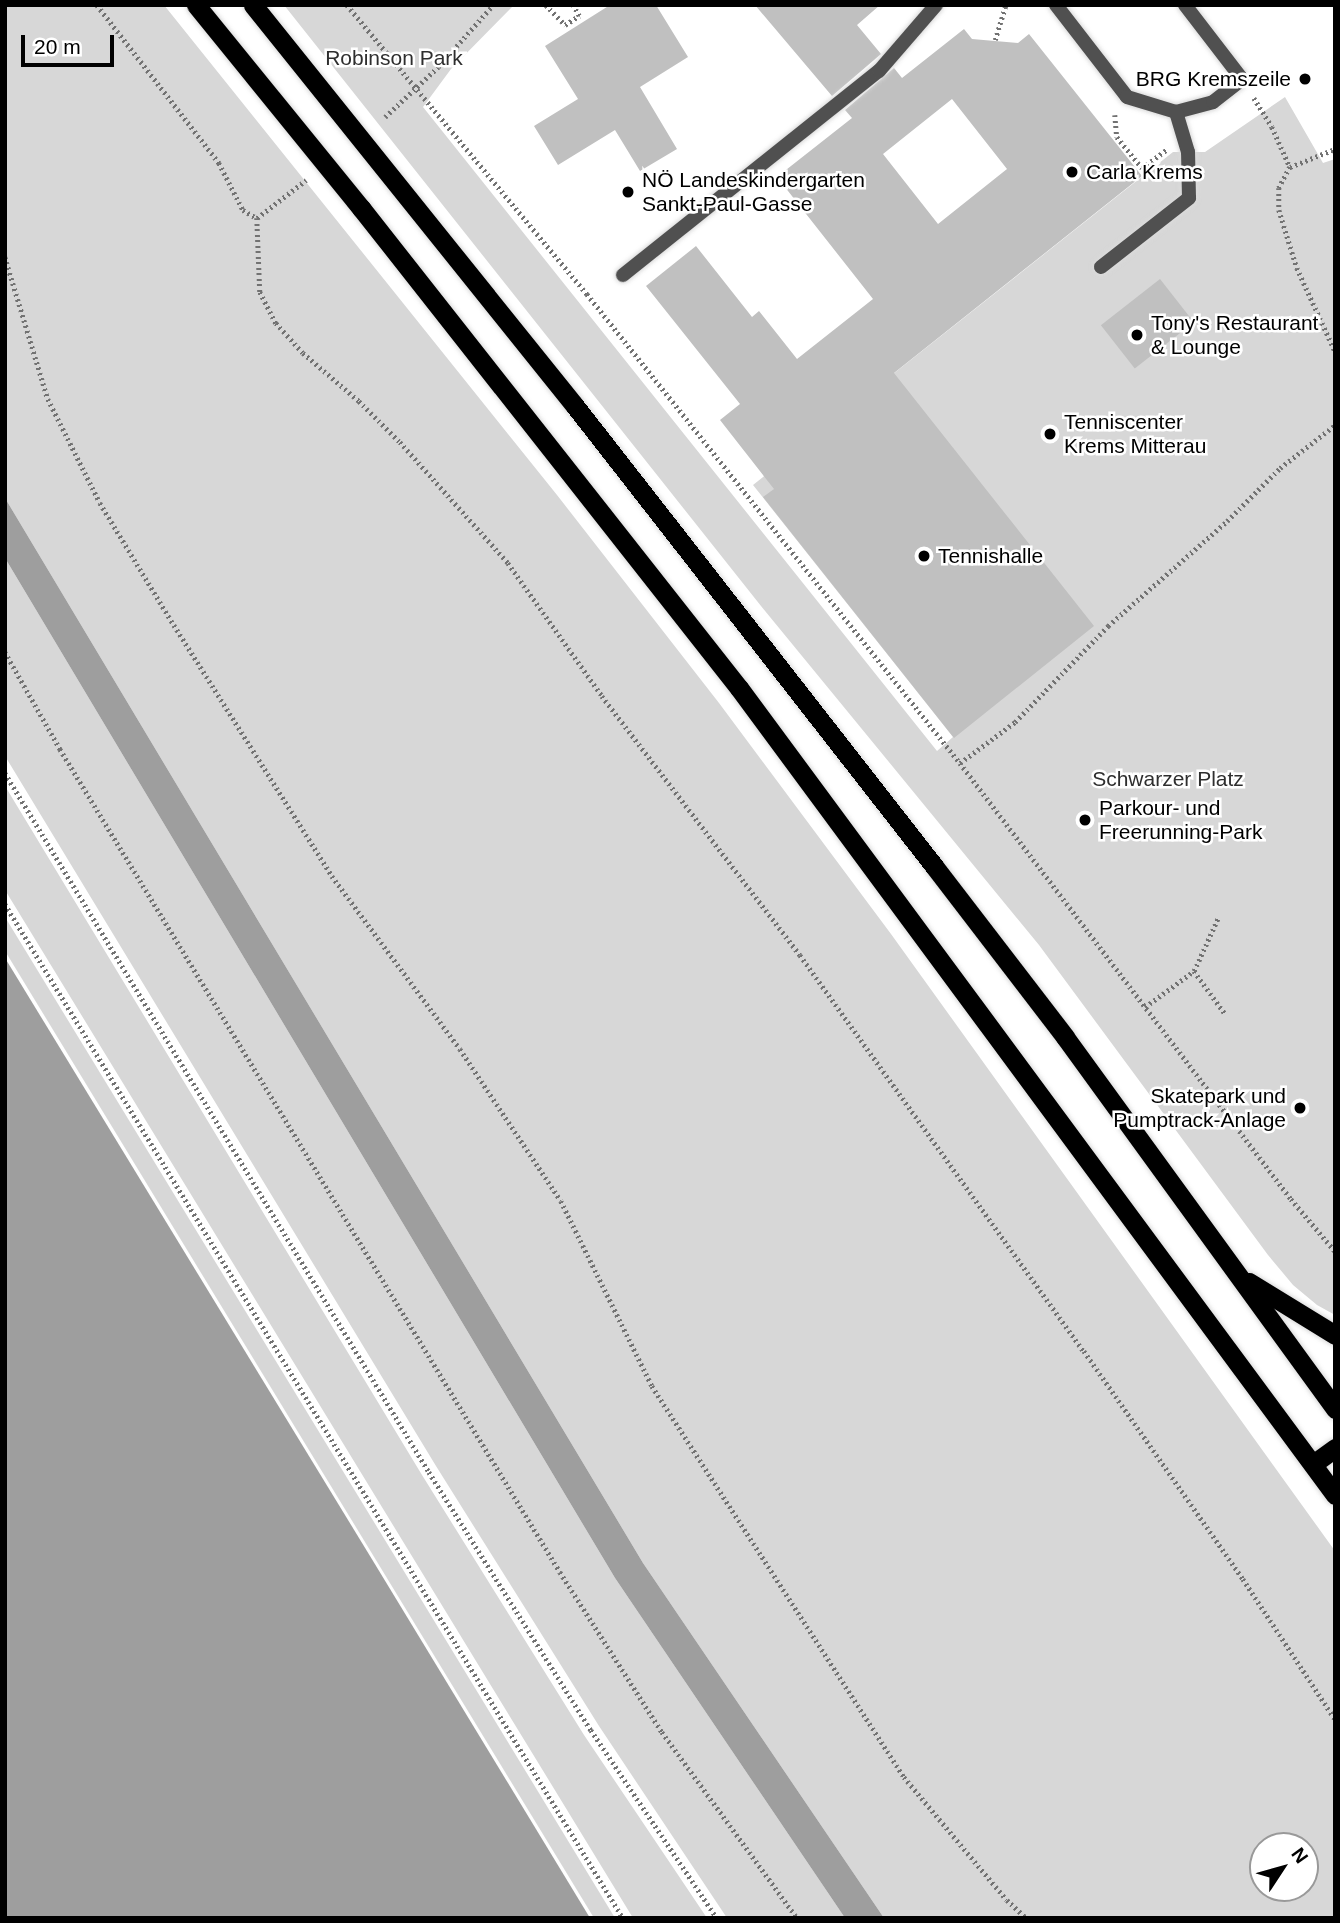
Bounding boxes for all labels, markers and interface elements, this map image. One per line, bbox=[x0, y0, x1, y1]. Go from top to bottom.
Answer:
scale bar bbox=[24, 21, 117, 65]
text: 20 m bbox=[34, 35, 81, 58]
park label: Robinson Park bbox=[325, 45, 463, 71]
place label: BRG Kremszeile bbox=[1136, 66, 1291, 92]
marker: BRG Kremszeile bbox=[1297, 71, 1313, 87]
place label: Carla Krems bbox=[1086, 159, 1203, 185]
marker: Carla Krems bbox=[1064, 164, 1080, 180]
place label: NÖ Landeskindergarten Sankt-Paul-Gasse bbox=[642, 167, 865, 217]
marker: NÖ Landeskindergarten Sankt-Paul-Gasse bbox=[620, 184, 636, 200]
place label: Tony's Restaurant & Lounge bbox=[1151, 310, 1318, 360]
marker: Tony's Restaurant & Lounge bbox=[1129, 327, 1145, 343]
place label: Tenniscenter Krems Mitterau bbox=[1064, 409, 1206, 459]
marker: Tenniscenter Krems Mitterau bbox=[1042, 426, 1058, 442]
place label: Tennishalle bbox=[938, 543, 1043, 569]
marker: Tennishalle bbox=[916, 548, 932, 564]
park label: Schwarzer Platz bbox=[1092, 766, 1244, 792]
place label: Parkour- und Freerunning-Park bbox=[1099, 795, 1262, 845]
marker: Parkour- und Freerunning-Park bbox=[1077, 812, 1093, 828]
place label: Skatepark und Pumptrack-Anlage bbox=[1113, 1083, 1286, 1133]
marker: Skatepark und Pumptrack-Anlage bbox=[1292, 1100, 1308, 1116]
north arrow bbox=[1249, 1832, 1319, 1902]
text: N bbox=[1287, 1844, 1312, 1867]

